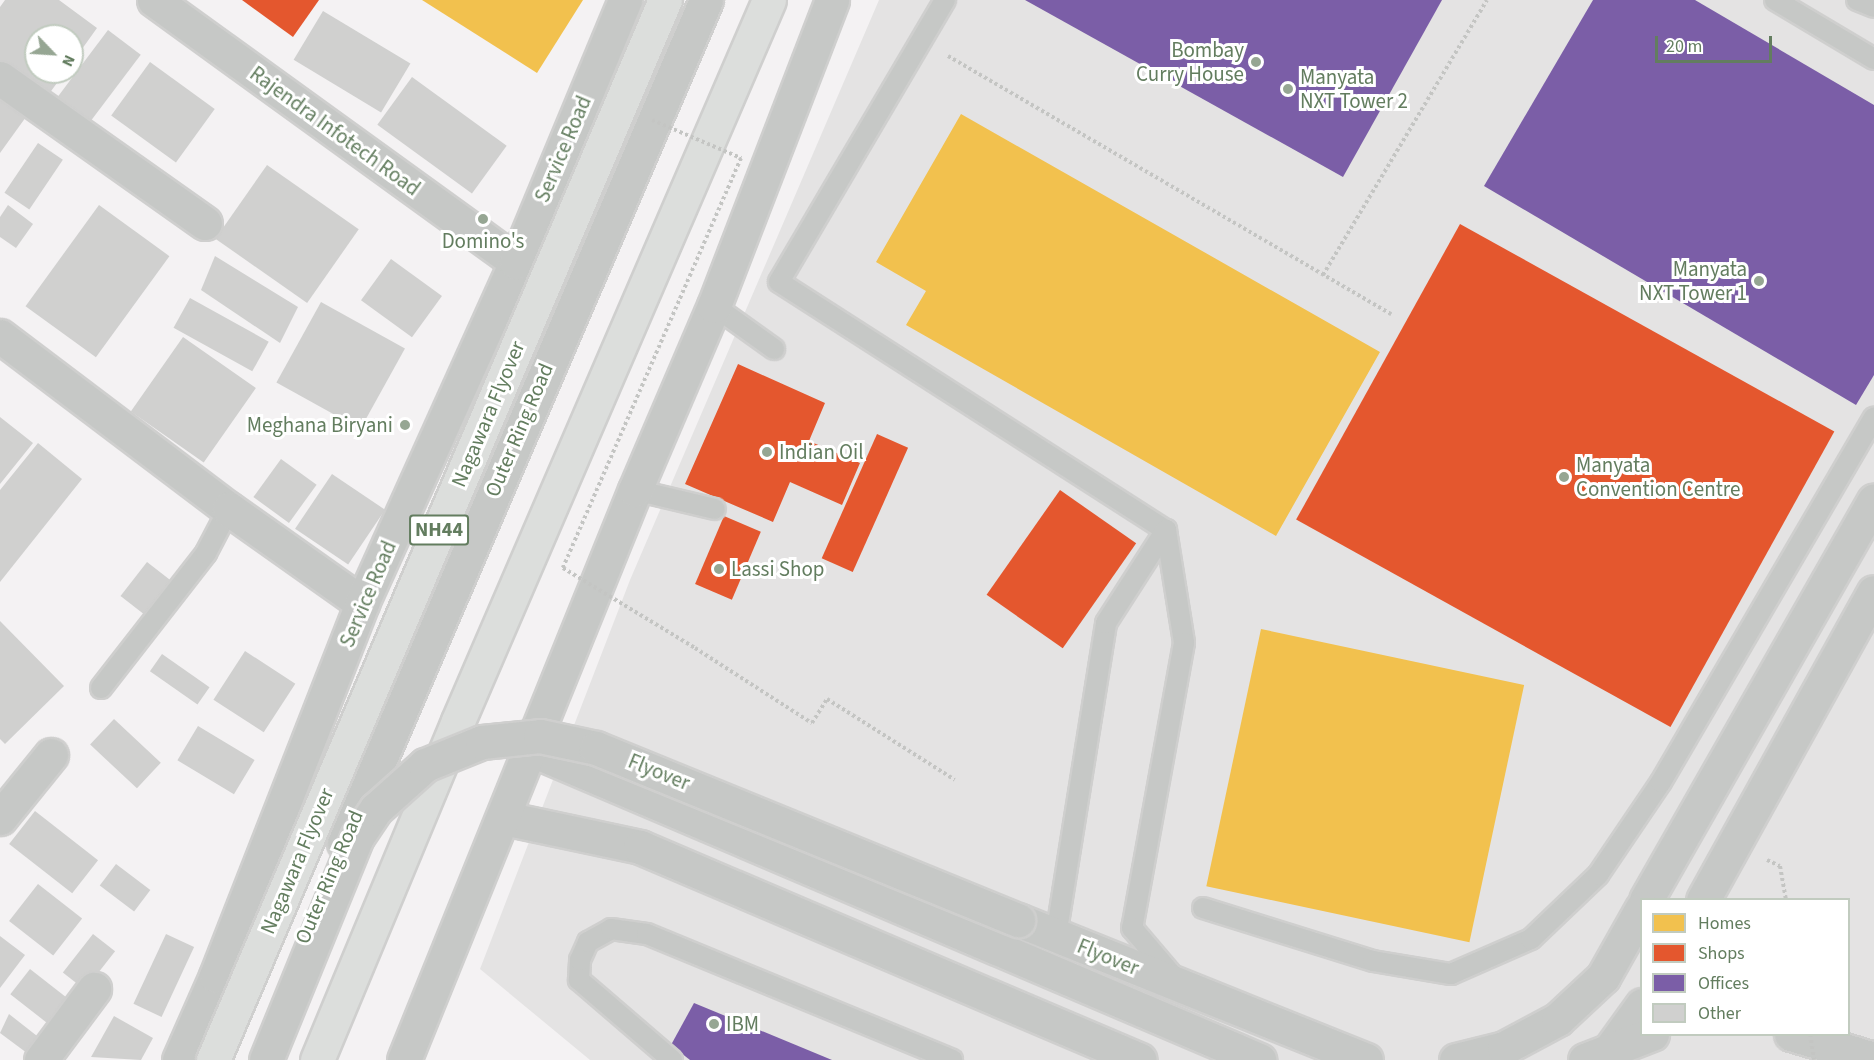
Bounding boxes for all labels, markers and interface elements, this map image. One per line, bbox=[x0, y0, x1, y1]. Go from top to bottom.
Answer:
north arrow bbox=[24, 24, 84, 84]
scale bar bbox=[1658, 24, 1775, 62]
text: 20 m bbox=[1666, 34, 1702, 59]
place label: Bombay Curry House bbox=[1136, 37, 1244, 87]
text: N bbox=[56, 51, 81, 70]
marker: Bombay Curry House bbox=[1249, 55, 1263, 69]
street label: Rajendra Infotech Road bbox=[245, 61, 425, 201]
place label: Manyata NXT Tower 2 bbox=[1300, 64, 1408, 114]
marker: Manyata NXT Tower 2 bbox=[1281, 82, 1295, 96]
street label: Service Road bbox=[529, 92, 597, 206]
marker: Domino's bbox=[476, 212, 490, 226]
place label: Domino's bbox=[442, 228, 524, 254]
place label: Manyata NXT Tower 1 bbox=[1639, 256, 1747, 306]
marker: Manyata NXT Tower 1 bbox=[1752, 274, 1766, 288]
street label: Nagawara Flyover bbox=[446, 337, 530, 491]
street label: Outer Ring Road bbox=[480, 359, 558, 501]
place label: Meghana Biryani bbox=[247, 412, 393, 438]
marker: Meghana Biryani bbox=[398, 418, 412, 432]
place label: Indian Oil bbox=[779, 439, 864, 465]
marker: Indian Oil bbox=[760, 445, 774, 459]
place label: Manyata Convention Centre bbox=[1576, 452, 1740, 502]
marker: Manyata Convention Centre bbox=[1557, 470, 1571, 484]
road number: NH44 bbox=[409, 513, 469, 547]
street label: Service Road bbox=[334, 537, 402, 651]
place label: Lassi Shop bbox=[731, 556, 824, 582]
marker: Lassi Shop bbox=[712, 562, 726, 576]
street label: Flyover bbox=[625, 748, 693, 796]
street label: Nagawara Flyover bbox=[255, 784, 339, 938]
street label: Outer Ring Road bbox=[290, 806, 368, 948]
legend bbox=[1640, 898, 1850, 1036]
text: Homes bbox=[1698, 911, 1751, 936]
street label: Flyover bbox=[1074, 933, 1142, 981]
text: Shops bbox=[1698, 941, 1745, 966]
text: Offices bbox=[1698, 971, 1749, 996]
text: Other bbox=[1698, 1001, 1741, 1026]
place label: IBM bbox=[726, 1011, 759, 1037]
marker: IBM bbox=[707, 1017, 721, 1031]

